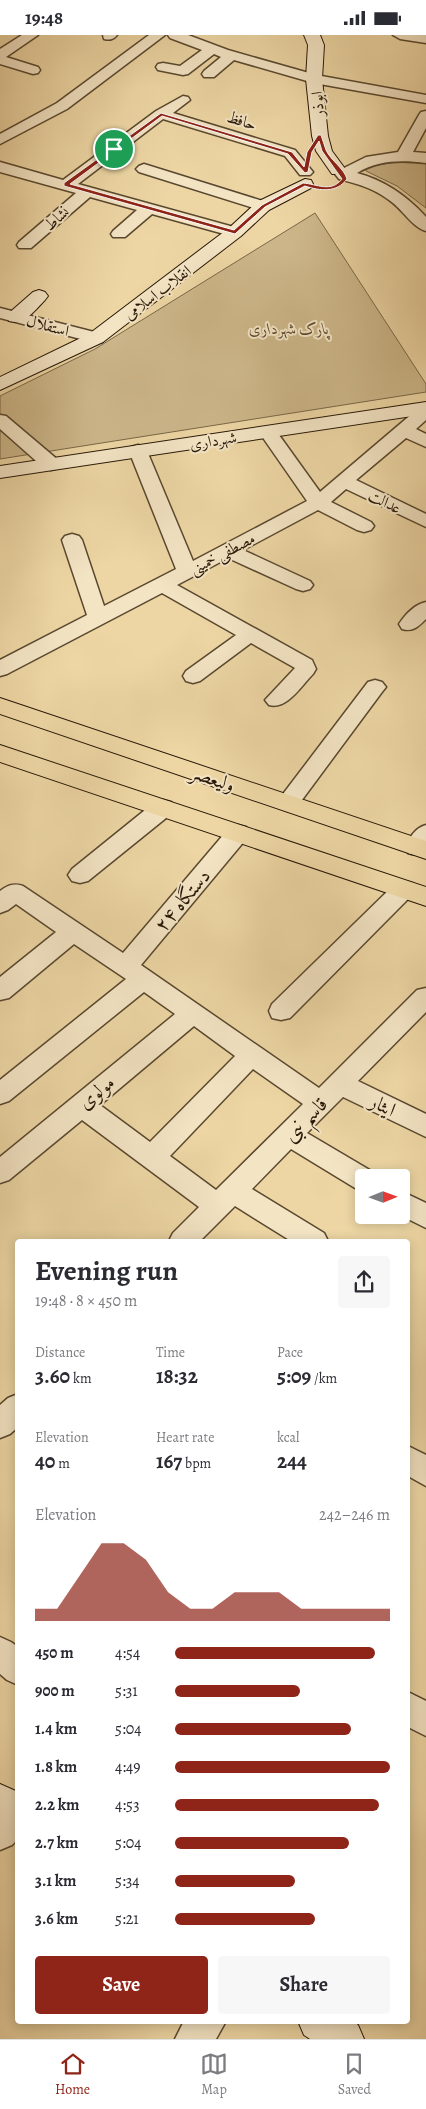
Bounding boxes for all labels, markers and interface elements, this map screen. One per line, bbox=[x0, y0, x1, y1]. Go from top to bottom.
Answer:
text: 19:48 bbox=[25, 5, 63, 31]
street label: ابوذر bbox=[306, 90, 330, 120]
street label: حافظ bbox=[224, 106, 259, 136]
pin bbox=[93, 128, 135, 170]
icon: arrive bbox=[100, 135, 128, 163]
street label: نشاط bbox=[39, 201, 74, 236]
street label: انقلاب اسلامی bbox=[119, 260, 196, 325]
street label: استقلال bbox=[24, 310, 71, 342]
park label: پارک شهرداری bbox=[249, 318, 331, 340]
street label: شهرداری bbox=[188, 426, 238, 456]
street label: عدالت bbox=[364, 485, 405, 519]
street label: مصطفی خمینی bbox=[186, 527, 259, 580]
street label: ولیعصر bbox=[185, 758, 238, 799]
street label: ۲۴ دستگاه bbox=[148, 863, 217, 937]
street label: مولوی bbox=[72, 1069, 120, 1116]
street label: ایثار bbox=[363, 1087, 400, 1123]
street label: قاسم نبی bbox=[277, 1091, 338, 1152]
north arrow bbox=[355, 1169, 410, 1224]
map controls bbox=[355, 1169, 410, 1224]
text: Evening run bbox=[35, 1252, 178, 1290]
button: share bbox=[338, 1256, 390, 1308]
text: 19:48 · 8 × 450 m bbox=[35, 1290, 137, 1312]
text: Distance bbox=[35, 1343, 85, 1362]
text: Time bbox=[156, 1343, 185, 1362]
text: Pace bbox=[277, 1343, 303, 1362]
text: 3.60 bbox=[35, 1362, 70, 1390]
text: 18:32 bbox=[156, 1362, 198, 1390]
text: 5:09 bbox=[277, 1362, 311, 1390]
text: km bbox=[70, 1369, 92, 1388]
text: /km bbox=[311, 1369, 337, 1388]
text: Elevation bbox=[35, 1428, 89, 1447]
text: Heart rate bbox=[156, 1428, 214, 1447]
text: kcal bbox=[277, 1428, 299, 1447]
text: 40 bbox=[35, 1447, 55, 1475]
text: 167 bbox=[156, 1447, 182, 1475]
text: 244 bbox=[277, 1447, 307, 1475]
text: m bbox=[55, 1454, 70, 1473]
text: bpm bbox=[182, 1454, 211, 1473]
text: Elevation bbox=[35, 1504, 96, 1526]
text: 242–246 m bbox=[319, 1504, 390, 1526]
text: 450 m bbox=[35, 1642, 74, 1664]
text: 4:54 bbox=[115, 1642, 140, 1664]
text: 900 m bbox=[35, 1680, 75, 1702]
text: 5:31 bbox=[115, 1680, 138, 1702]
text: 1.4 km bbox=[35, 1718, 77, 1740]
text: 5:04 bbox=[115, 1718, 141, 1740]
text: 1.8 km bbox=[35, 1756, 77, 1778]
text: 4:49 bbox=[115, 1756, 141, 1778]
text: 2.2 km bbox=[35, 1794, 79, 1816]
text: 4:53 bbox=[115, 1794, 140, 1816]
text: 2.7 km bbox=[35, 1832, 78, 1854]
text: 5:04 bbox=[115, 1832, 141, 1854]
text: 3.1 km bbox=[35, 1870, 76, 1892]
text: 5:34 bbox=[115, 1870, 140, 1892]
text: 3.6 km bbox=[35, 1908, 78, 1930]
text: 5:21 bbox=[115, 1908, 139, 1930]
button: Save bbox=[35, 1956, 208, 2014]
button: Share bbox=[218, 1956, 390, 2014]
tab: Home bbox=[55, 2050, 90, 2099]
tab: Map bbox=[200, 2050, 228, 2099]
tab: Saved bbox=[338, 2050, 371, 2099]

